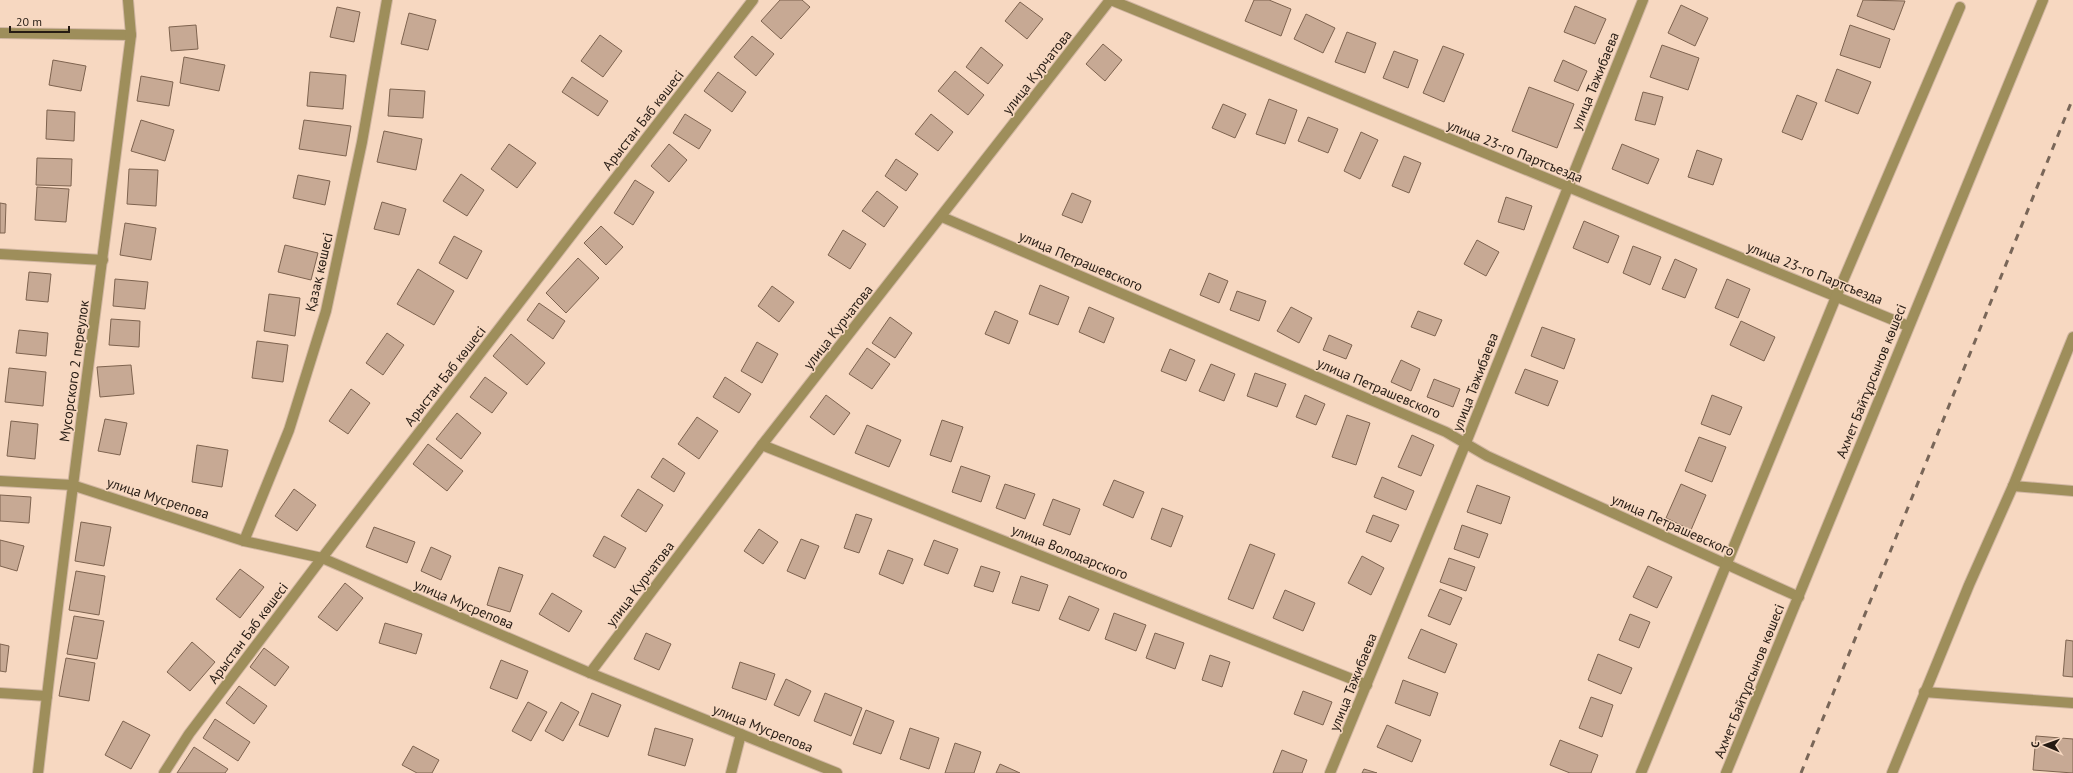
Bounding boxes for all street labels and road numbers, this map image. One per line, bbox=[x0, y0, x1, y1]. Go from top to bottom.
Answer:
street label: улица Курчатова bbox=[998, 26, 1076, 118]
street label: улица Тажибаева bbox=[1567, 29, 1623, 133]
street label: Арыстан Баб көшесі bbox=[598, 66, 688, 174]
street label: улица 23-го Партсъезда bbox=[1444, 115, 1586, 187]
street label: улица Петрашевского bbox=[1016, 227, 1146, 295]
street label: Қазақ көшесі bbox=[301, 231, 337, 313]
street label: улица 23-го Партсъезда bbox=[1744, 237, 1886, 309]
street label: улица Курчатова bbox=[799, 281, 877, 373]
street label: Мусорского 2 переулок bbox=[55, 299, 93, 443]
street label: Ахмет Байтұрсынов көшесі bbox=[1832, 301, 1910, 461]
street label: Арыстан Баб көшесі bbox=[400, 322, 490, 430]
street label: улица Тажибаева bbox=[1448, 330, 1502, 434]
street label: улица Петрашевского bbox=[1314, 354, 1444, 422]
street label: улица Мусрепова bbox=[104, 473, 212, 523]
street label: улица Петрашевского bbox=[1609, 490, 1737, 560]
street label: улица Володарского bbox=[1009, 520, 1131, 584]
street label: улица Курчатова bbox=[602, 538, 678, 630]
street label: улица Мусрепова bbox=[411, 575, 517, 633]
street label: Арыстан Баб көшесі bbox=[204, 579, 292, 687]
street label: Ахмет Байтұрсынов көшесі bbox=[1710, 601, 1788, 761]
street label: улица Тажибаева bbox=[1325, 630, 1381, 734]
street label: улица Мусрепова bbox=[710, 700, 816, 756]

